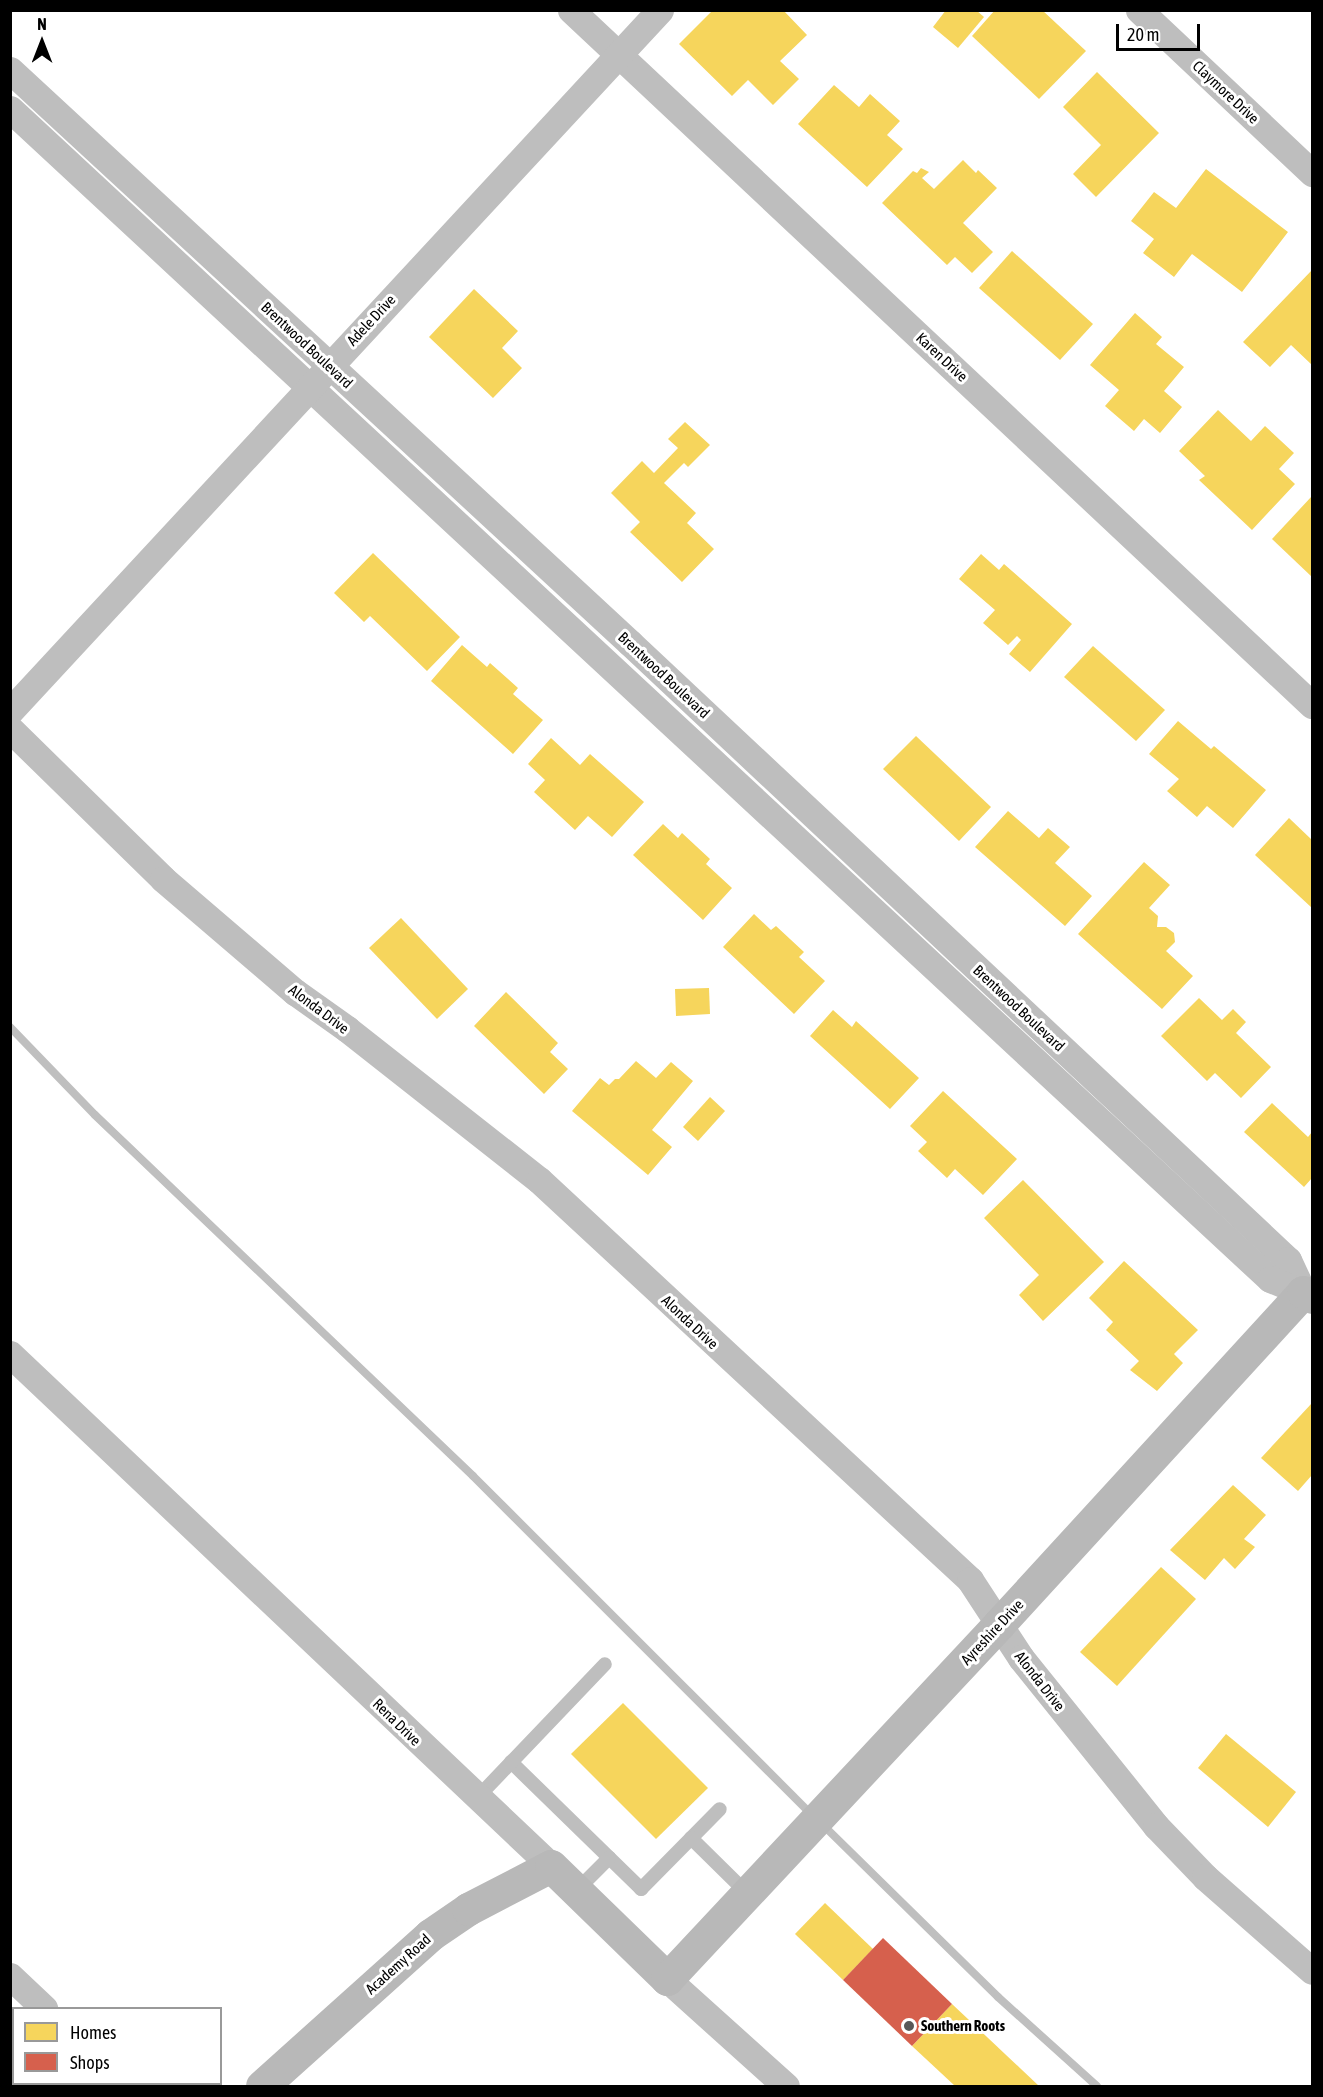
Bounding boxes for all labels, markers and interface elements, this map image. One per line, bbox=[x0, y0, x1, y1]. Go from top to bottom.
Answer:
north arrow bbox=[12, 12, 72, 72]
scale bar bbox=[1119, 12, 1203, 50]
text: N bbox=[37, 15, 47, 33]
text: 20 m bbox=[1127, 24, 1159, 45]
street label: Claymore Drive bbox=[1189, 57, 1263, 127]
street label: Adele Drive bbox=[343, 291, 399, 349]
street label: Brentwood Boulevard bbox=[258, 298, 356, 392]
street label: Karen Drive bbox=[913, 329, 971, 385]
street label: Brentwood Boulevard bbox=[615, 628, 713, 722]
street label: Brentwood Boulevard bbox=[970, 961, 1068, 1055]
street label: Alonda Drive bbox=[285, 981, 353, 1037]
street label: Alonda Drive bbox=[658, 1291, 722, 1353]
street label: Ayreshire Drive bbox=[957, 1595, 1027, 1669]
street label: Alonda Drive bbox=[1011, 1648, 1069, 1714]
street label: Rena Drive bbox=[369, 1695, 425, 1749]
street label: Academy Road bbox=[362, 1930, 434, 1998]
legend bbox=[12, 2007, 222, 2085]
place label: Southern Roots bbox=[921, 2017, 1005, 2035]
marker: Southern Roots bbox=[902, 2019, 916, 2033]
text: Homes bbox=[70, 2022, 116, 2043]
text: Shops bbox=[70, 2052, 110, 2073]

